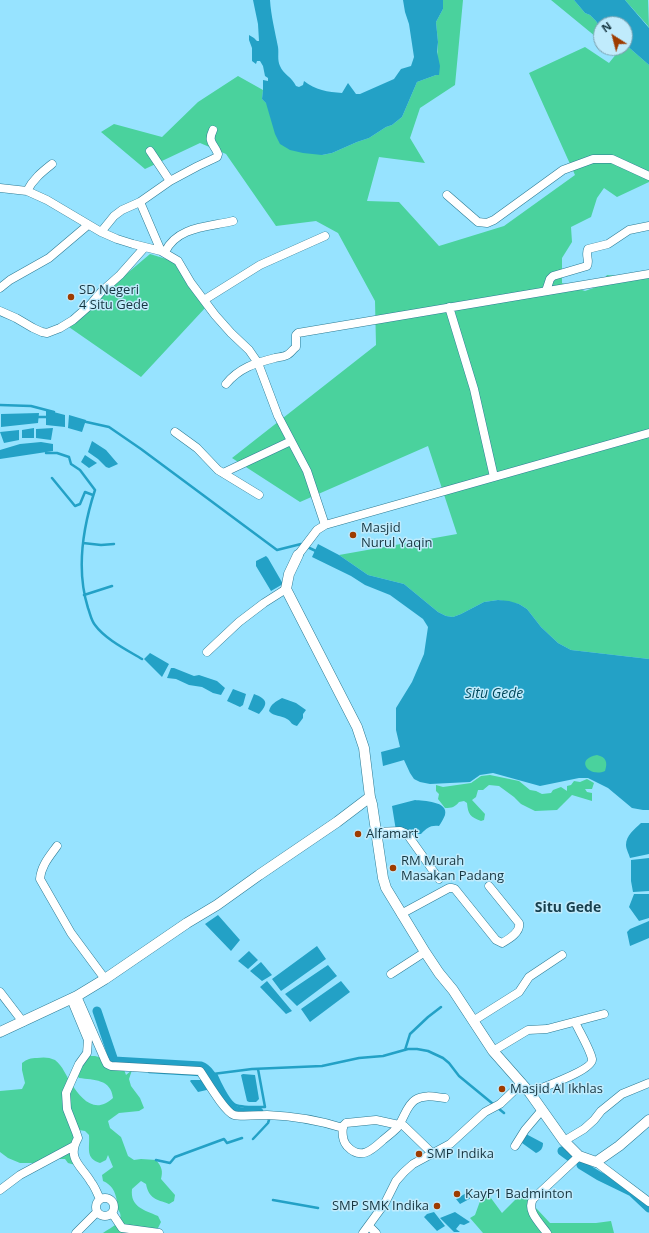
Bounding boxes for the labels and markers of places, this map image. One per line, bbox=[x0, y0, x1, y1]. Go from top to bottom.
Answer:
place label: SD Negeri 4 Situ Gede bbox=[79, 282, 148, 313]
marker: SD Negeri 4 Situ Gede bbox=[66, 292, 76, 302]
place label: Masjid Nurul Yaqin bbox=[361, 520, 432, 551]
marker: Masjid Nurul Yaqin bbox=[348, 530, 358, 540]
place label: Alfamart bbox=[366, 826, 418, 842]
marker: Alfamart bbox=[353, 829, 363, 839]
place label: RM Murah Masakan Padang bbox=[401, 853, 504, 884]
marker: RM Murah Masakan Padang bbox=[388, 863, 398, 873]
place label: Masjid Al Ikhlas bbox=[510, 1081, 603, 1097]
marker: Masjid Al Ikhlas bbox=[497, 1084, 507, 1094]
place label: SMP Indika bbox=[427, 1146, 494, 1162]
marker: SMP Indika bbox=[414, 1149, 424, 1159]
place label: KayP1 Badminton bbox=[465, 1186, 573, 1202]
marker: KayP1 Badminton bbox=[452, 1189, 462, 1199]
place label: SMP SMK Indika bbox=[332, 1198, 429, 1214]
marker: SMP SMK Indika bbox=[432, 1201, 442, 1211]

